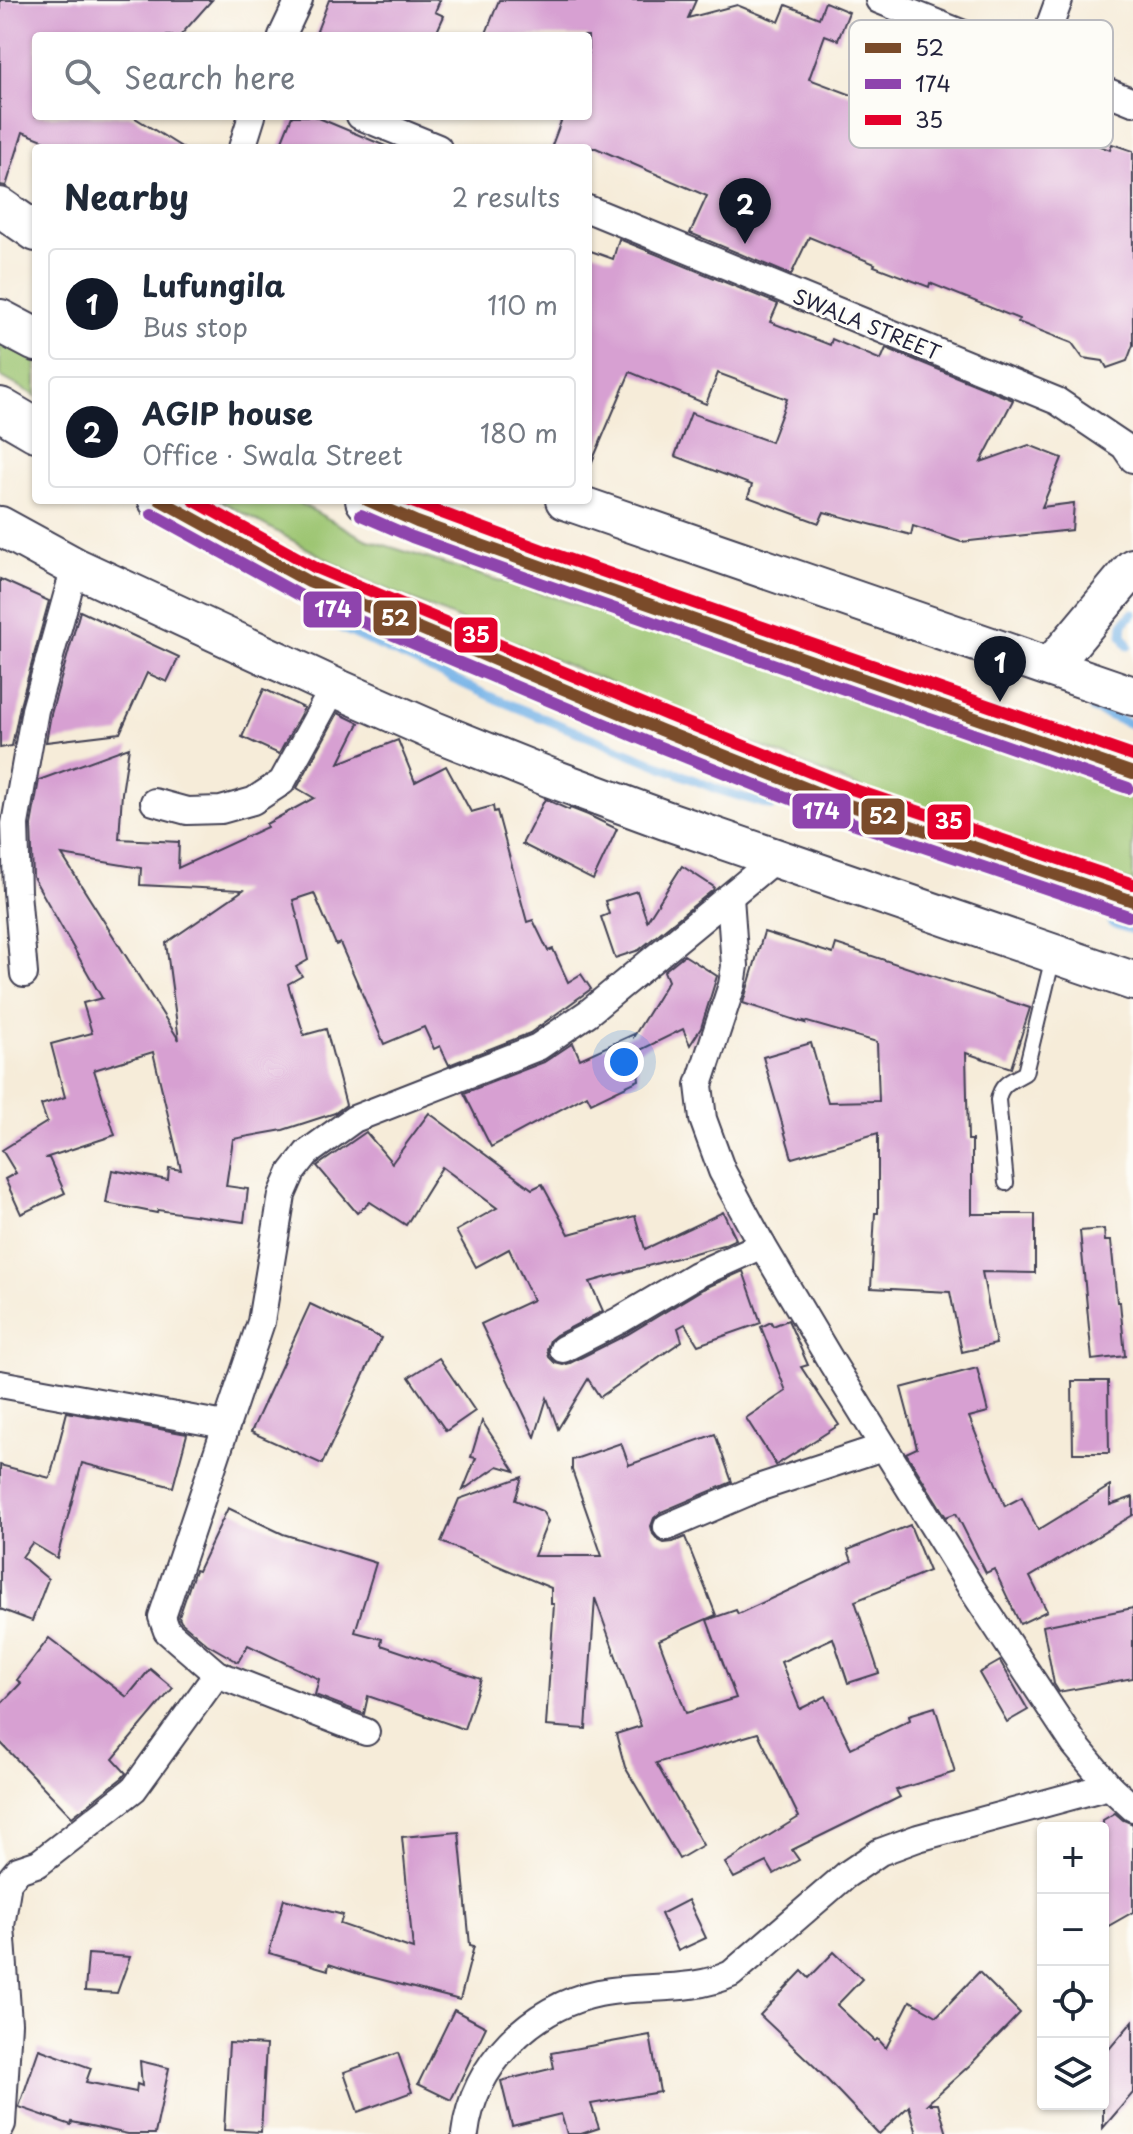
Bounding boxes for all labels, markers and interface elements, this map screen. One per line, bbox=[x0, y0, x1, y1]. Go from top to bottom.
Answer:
legend bbox=[849, 20, 1113, 148]
text: 52 bbox=[915, 30, 944, 63]
search box bbox=[32, 32, 592, 120]
icon: search bbox=[60, 54, 104, 98]
text: Search here bbox=[124, 54, 296, 99]
text: 174 bbox=[915, 66, 951, 99]
text: 35 bbox=[915, 102, 943, 135]
text: Nearby bbox=[64, 170, 189, 222]
text: 2 results bbox=[452, 177, 560, 216]
pin: 2 bbox=[719, 178, 771, 244]
text: Lufungila bbox=[142, 262, 285, 307]
street label: SWALA STREET bbox=[789, 281, 946, 367]
text: 1 bbox=[86, 285, 98, 324]
text: 110 m bbox=[487, 285, 558, 324]
text: Bus stop bbox=[142, 307, 248, 346]
text: AGIP house bbox=[142, 390, 313, 435]
text: 2 bbox=[83, 413, 101, 452]
text: 180 m bbox=[480, 413, 558, 452]
text: Office · Swala Street bbox=[142, 435, 403, 474]
line badge: 174 bbox=[302, 590, 363, 629]
text: 174 bbox=[314, 591, 352, 624]
line badge: 52 bbox=[372, 599, 418, 637]
text: 52 bbox=[381, 600, 409, 633]
line badge: 35 bbox=[453, 616, 499, 654]
text: 35 bbox=[462, 617, 490, 650]
pin: 1 bbox=[974, 636, 1026, 702]
line badge: 174 bbox=[791, 792, 852, 830]
text: 174 bbox=[802, 793, 840, 826]
line badge: 52 bbox=[860, 797, 906, 836]
text: 52 bbox=[869, 798, 897, 831]
line badge: 35 bbox=[926, 803, 972, 841]
text: 35 bbox=[935, 803, 963, 836]
your location bbox=[604, 1042, 644, 1082]
map controls bbox=[1037, 1822, 1109, 2110]
button: + bbox=[1037, 1822, 1109, 1894]
button: − bbox=[1037, 1894, 1109, 1966]
button: locate bbox=[1037, 1966, 1109, 2038]
button: layers bbox=[1037, 2038, 1109, 2110]

